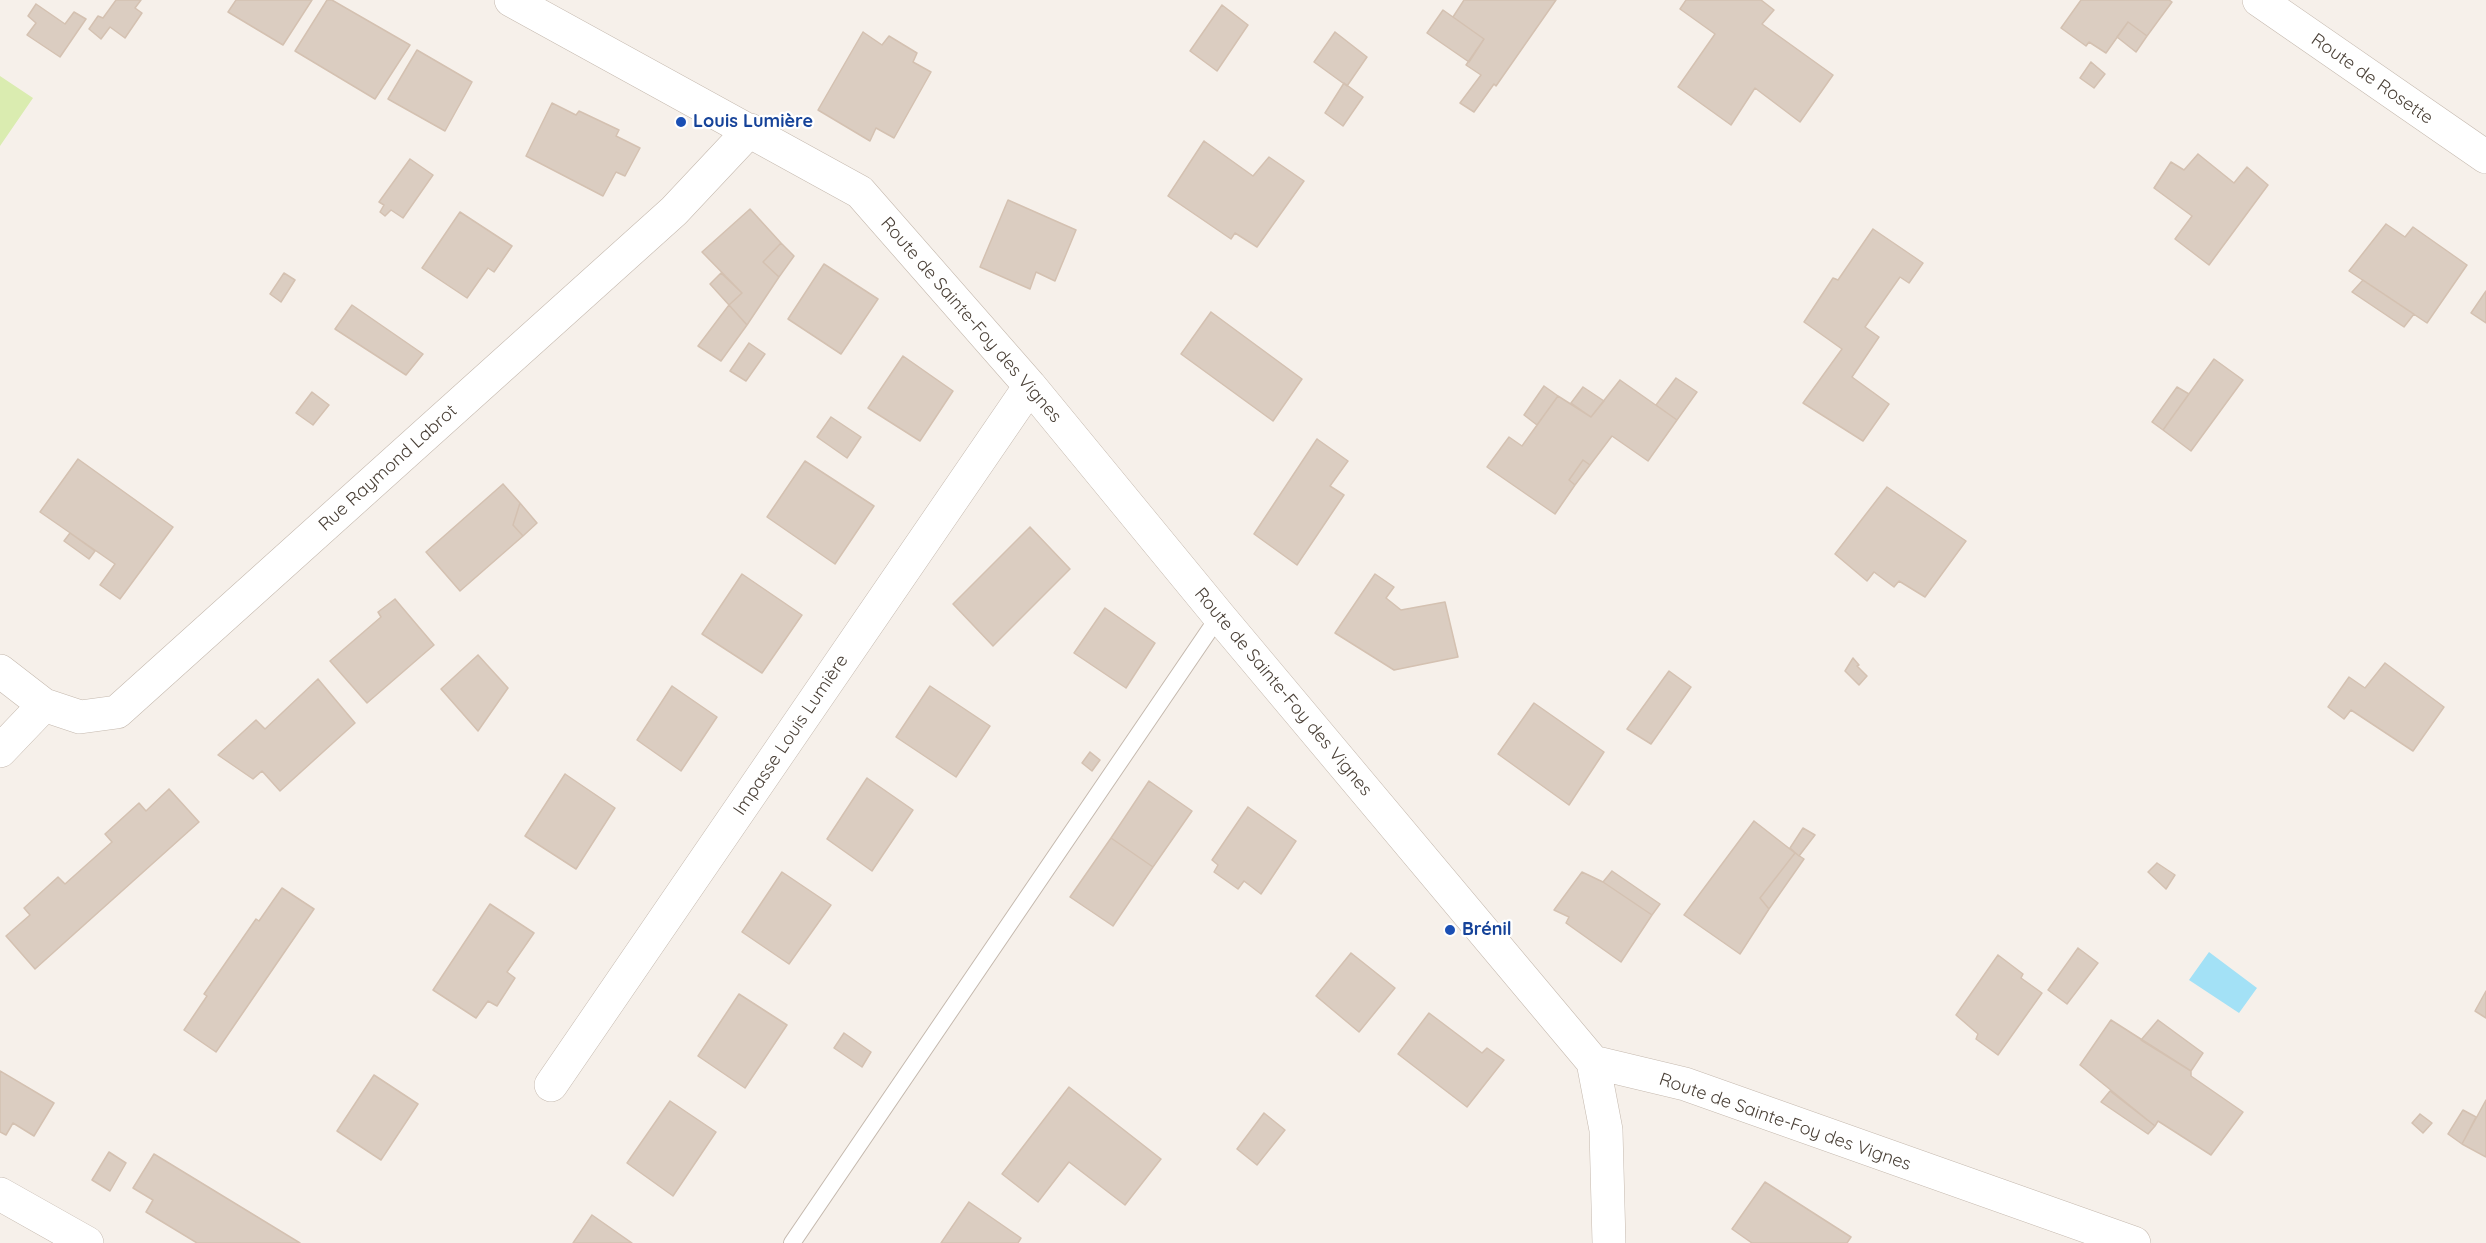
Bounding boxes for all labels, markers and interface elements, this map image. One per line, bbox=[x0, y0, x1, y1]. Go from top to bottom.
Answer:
street label: Route de Rosette bbox=[2307, 29, 2437, 129]
place label: Louis Lumière bbox=[693, 111, 813, 133]
marker: Louis Lumière bbox=[674, 115, 688, 129]
street label: Route de Sainte-Foy des Vignes bbox=[876, 213, 1066, 427]
street label: Rue Raymond Labrot bbox=[314, 400, 462, 536]
street label: Route de Sainte-Foy des Vignes bbox=[1190, 584, 1376, 800]
street label: Impasse Louis Lumière bbox=[729, 650, 853, 820]
place label: Brénil bbox=[1462, 919, 1512, 941]
marker: Brénil bbox=[1443, 923, 1457, 937]
street label: Route de Sainte-Foy des Vignes bbox=[1656, 1069, 1914, 1175]

